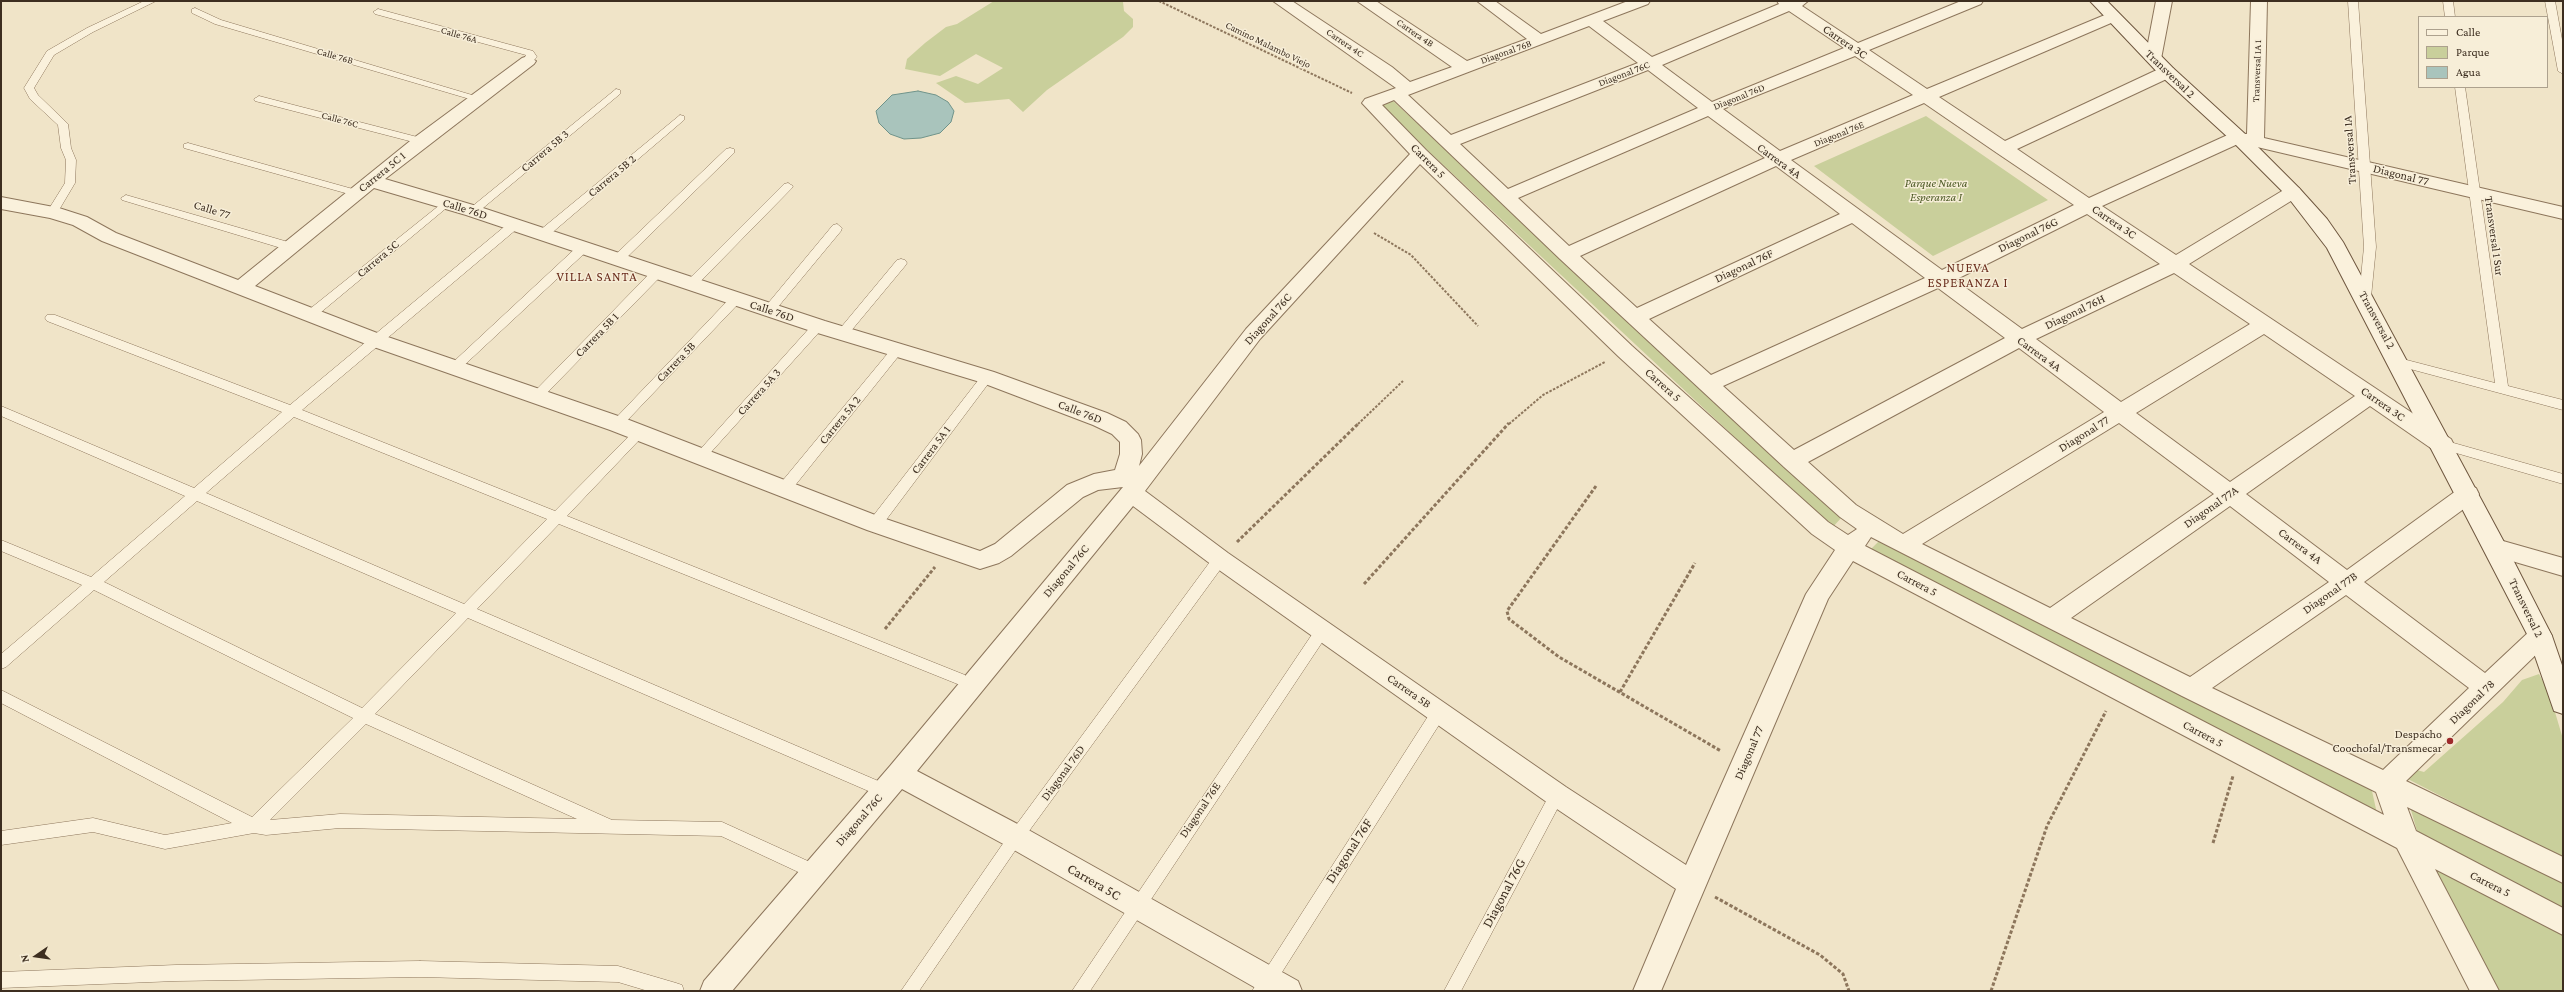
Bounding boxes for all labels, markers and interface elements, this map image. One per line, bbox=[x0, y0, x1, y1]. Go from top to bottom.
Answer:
street label: Carrera 4B bbox=[1394, 16, 1436, 50]
legend bbox=[2418, 16, 2548, 88]
street label: Camino Malambo Viejo bbox=[1223, 19, 1313, 71]
street label: Carrera 3C bbox=[1820, 22, 1870, 62]
street label: Calle 76A bbox=[439, 24, 479, 46]
text: Calle bbox=[2456, 25, 2480, 39]
street label: Carrera 4C bbox=[1324, 26, 1366, 60]
street label: Diagonal 76B bbox=[1479, 37, 1533, 67]
street label: Transversal 1A 1 bbox=[2250, 40, 2264, 102]
street label: Calle 76B bbox=[316, 45, 354, 67]
text: Parque bbox=[2456, 45, 2489, 59]
street label: Transversal 2 bbox=[2142, 47, 2198, 101]
street label: Diagonal 76C bbox=[1597, 59, 1651, 89]
text: Agua bbox=[2456, 65, 2480, 79]
street label: Diagonal 76D bbox=[1712, 81, 1766, 113]
street label: Calle 76C bbox=[320, 109, 360, 131]
street label: Transversal 1A bbox=[2340, 115, 2360, 185]
street label: Diagonal 76E bbox=[1812, 118, 1866, 150]
street label: Carrera 5B 3 bbox=[518, 127, 572, 175]
street label: Carrera 5 bbox=[1407, 140, 1449, 182]
street label: Carrera 4A bbox=[1754, 140, 1804, 182]
street label: Carrera 5C 1 bbox=[355, 148, 409, 196]
street label: Carrera 5B 2 bbox=[585, 152, 639, 200]
street label: Diagonal 77 bbox=[2372, 161, 2430, 189]
park label: Parque Nueva Esperanza I bbox=[1905, 176, 1967, 204]
street label: Calle 76D bbox=[441, 195, 489, 223]
street label: Transversal 1 Sur bbox=[2481, 195, 2507, 277]
street label: Calle 77 bbox=[192, 198, 232, 222]
street label: Carrera 3C bbox=[2089, 202, 2139, 242]
street label: Diagonal 76G bbox=[1996, 214, 2060, 256]
street label: Carrera 5C bbox=[354, 237, 402, 281]
street label: Diagonal 76F bbox=[1712, 246, 1776, 286]
district label: NUEVA ESPERANZA I bbox=[1927, 260, 2009, 291]
district label: VILLA SANTA bbox=[556, 269, 638, 285]
street label: Transversal 2 bbox=[2356, 289, 2398, 351]
street label: Diagonal 76C bbox=[1241, 290, 1295, 348]
street label: Diagonal 76H bbox=[2043, 291, 2107, 333]
street label: Calle 76D bbox=[748, 297, 796, 325]
street label: Carrera 5B 1 bbox=[572, 310, 622, 360]
street label: Carrera 4A bbox=[2014, 333, 2064, 375]
street label: Carrera 5B bbox=[653, 339, 699, 385]
street label: Carrera 5 bbox=[1642, 365, 1684, 405]
street label: Carrera 5A 3 bbox=[734, 366, 784, 418]
street label: Carrera 3C bbox=[2358, 384, 2408, 424]
street label: Carrera 5A 2 bbox=[816, 393, 864, 447]
street label: Calle 76D bbox=[1056, 397, 1104, 427]
street label: Diagonal 77 bbox=[2056, 413, 2112, 455]
street label: Carrera 5A 1 bbox=[908, 423, 954, 477]
street label: Diagonal 77A bbox=[2181, 483, 2241, 531]
street label: Carrera 4A bbox=[2275, 525, 2325, 567]
street label: Diagonal 76C bbox=[1040, 542, 1092, 600]
street label: Carrera 5 bbox=[1894, 566, 1940, 600]
street label: Diagonal 77B bbox=[2300, 569, 2360, 617]
street label: Transversal 2 bbox=[2506, 576, 2546, 640]
street label: Carrera 5B bbox=[1384, 671, 1434, 711]
street label: Diagonal 78 bbox=[2446, 677, 2498, 727]
street label: Carrera 5 bbox=[2180, 717, 2226, 751]
street label: Diagonal 77 bbox=[1731, 724, 1767, 782]
place label: Despacho Coochofal/Transmecar bbox=[2332, 727, 2442, 755]
marker: Despacho Coochofal/Transmecar bbox=[2445, 736, 2455, 746]
street label: Diagonal 76D bbox=[1038, 742, 1088, 804]
street label: Diagonal 76E bbox=[1176, 780, 1224, 840]
street label: Diagonal 76C bbox=[832, 791, 886, 849]
street label: Diagonal 76F bbox=[1322, 815, 1376, 887]
street label: Diagonal 76G bbox=[1479, 856, 1529, 930]
street label: Carrera 5C bbox=[1064, 860, 1124, 904]
street label: Carrera 5 bbox=[2467, 868, 2513, 900]
north arrow bbox=[16, 936, 56, 976]
text: N bbox=[18, 954, 31, 964]

